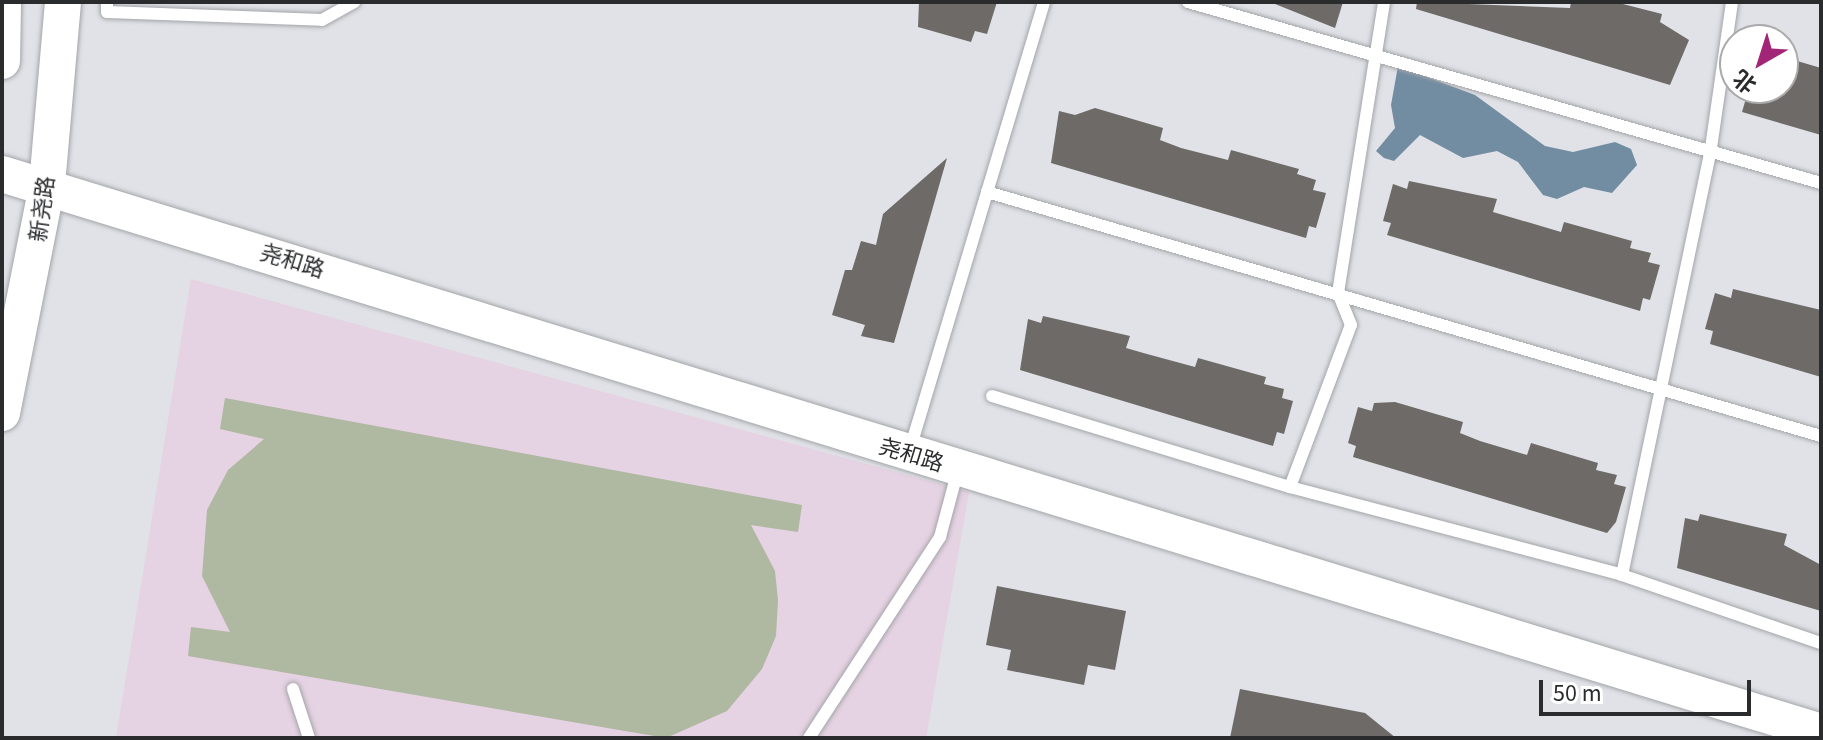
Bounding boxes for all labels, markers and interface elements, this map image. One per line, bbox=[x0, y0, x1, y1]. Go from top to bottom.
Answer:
north arrow bbox=[1719, 24, 1799, 104]
text: 北 bbox=[1727, 62, 1764, 100]
street label: 新尧路 bbox=[25, 174, 61, 244]
street label: 尧和路 bbox=[257, 240, 327, 284]
street label: 尧和路 bbox=[876, 434, 946, 478]
scale bar bbox=[1543, 664, 1755, 714]
text: 50 m bbox=[1553, 676, 1602, 711]

